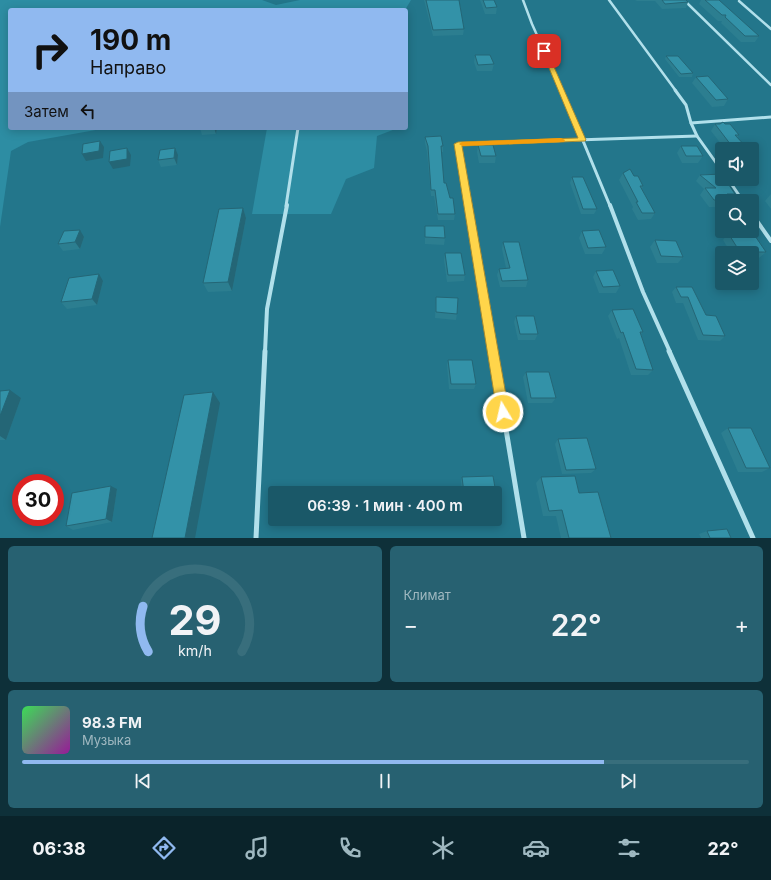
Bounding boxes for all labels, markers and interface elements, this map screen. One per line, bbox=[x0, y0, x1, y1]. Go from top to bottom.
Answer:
text: 190 m bbox=[90, 23, 171, 57]
icon: right bbox=[24, 24, 76, 76]
pin bbox=[527, 34, 561, 68]
icon: arrive bbox=[533, 40, 555, 62]
text: Направо bbox=[90, 57, 166, 78]
icon: left bbox=[77, 100, 99, 122]
text: Затем bbox=[24, 102, 69, 121]
map controls bbox=[715, 142, 759, 290]
button: sound bbox=[715, 142, 759, 186]
button: search bbox=[715, 194, 759, 238]
button: layers bbox=[715, 246, 759, 290]
position arrow bbox=[482, 391, 524, 433]
speed limit sign: 30 bbox=[12, 474, 64, 526]
text: 06:39 · 1 мин · 400 m bbox=[307, 496, 463, 515]
text: Климат bbox=[404, 587, 451, 603]
text: 29 bbox=[168, 595, 221, 645]
text: 22° bbox=[551, 607, 602, 643]
text: − bbox=[404, 612, 418, 638]
text: + bbox=[734, 612, 749, 638]
text: km/h bbox=[178, 642, 212, 659]
text: 98.3 FM bbox=[82, 713, 142, 732]
text: Музыка bbox=[82, 732, 131, 748]
icon: previous bbox=[132, 770, 154, 792]
icon: pause bbox=[374, 770, 396, 792]
icon: next bbox=[617, 770, 639, 792]
icon: directions bbox=[150, 834, 178, 862]
icon: music bbox=[243, 834, 271, 862]
icon: phone bbox=[336, 834, 364, 862]
icon: climate bbox=[429, 834, 457, 862]
icon: car bbox=[522, 834, 550, 862]
icon: filters bbox=[615, 834, 643, 862]
text: 06:38 bbox=[32, 838, 86, 859]
text: 22° bbox=[708, 838, 738, 859]

